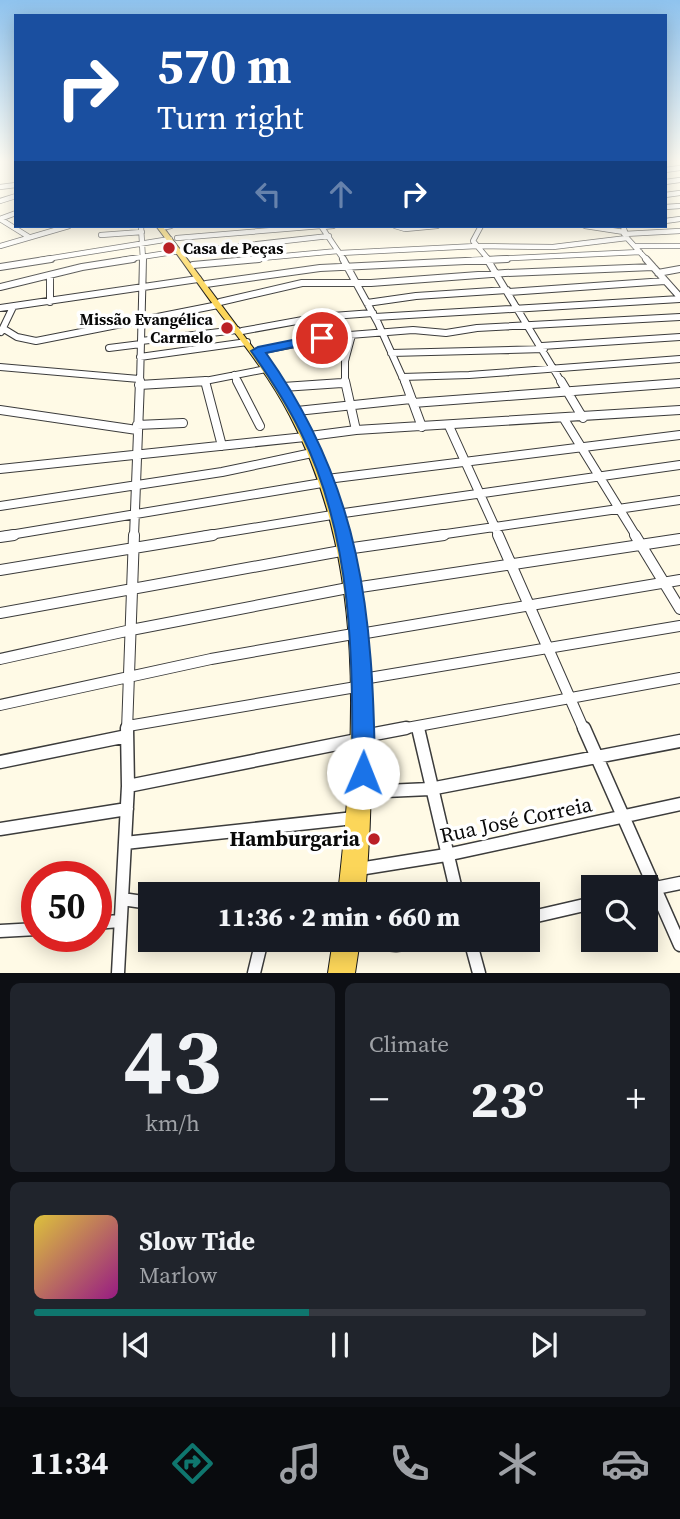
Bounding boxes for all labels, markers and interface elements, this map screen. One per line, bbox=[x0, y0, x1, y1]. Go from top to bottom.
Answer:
text: 570 m bbox=[157, 32, 292, 99]
icon: right bbox=[42, 42, 133, 133]
text: Turn right bbox=[157, 96, 303, 140]
icon: left bbox=[249, 175, 287, 213]
icon: ahead bbox=[322, 175, 360, 213]
icon: right bbox=[395, 175, 433, 213]
place label: Casa de Peças bbox=[183, 237, 283, 259]
marker: Casa de Peças bbox=[161, 240, 177, 256]
place label: Missão Evangélica Carmelo bbox=[80, 308, 214, 348]
pin bbox=[292, 308, 352, 368]
icon: arrive bbox=[303, 319, 341, 357]
marker: Missão Evangélica Carmelo bbox=[219, 320, 235, 336]
position arrow bbox=[326, 736, 400, 810]
street label: Rua José Correia bbox=[437, 789, 595, 850]
place label: Hamburgaria bbox=[230, 824, 361, 853]
marker: Hamburgaria bbox=[366, 831, 382, 847]
speed limit sign: 50 bbox=[21, 861, 112, 952]
map controls bbox=[581, 875, 658, 952]
button: search bbox=[581, 875, 658, 952]
text: 11:36 · 2 min · 660 m bbox=[218, 899, 460, 935]
text: 43 bbox=[123, 999, 222, 1123]
text: Climate bbox=[369, 1028, 449, 1060]
text: 23° bbox=[470, 1063, 545, 1134]
text: − bbox=[369, 1073, 389, 1125]
text: + bbox=[626, 1073, 646, 1125]
text: km/h bbox=[145, 1107, 200, 1139]
text: Slow Tide bbox=[139, 1223, 255, 1259]
text: Marlow bbox=[139, 1259, 217, 1291]
icon: previous bbox=[117, 1326, 155, 1364]
icon: pause bbox=[321, 1326, 359, 1364]
icon: next bbox=[525, 1326, 563, 1364]
icon: directions bbox=[168, 1439, 217, 1488]
icon: music bbox=[276, 1439, 325, 1488]
icon: phone bbox=[385, 1439, 434, 1488]
icon: climate bbox=[493, 1439, 542, 1488]
icon: car bbox=[601, 1439, 650, 1488]
text: 11:34 bbox=[30, 1441, 109, 1485]

